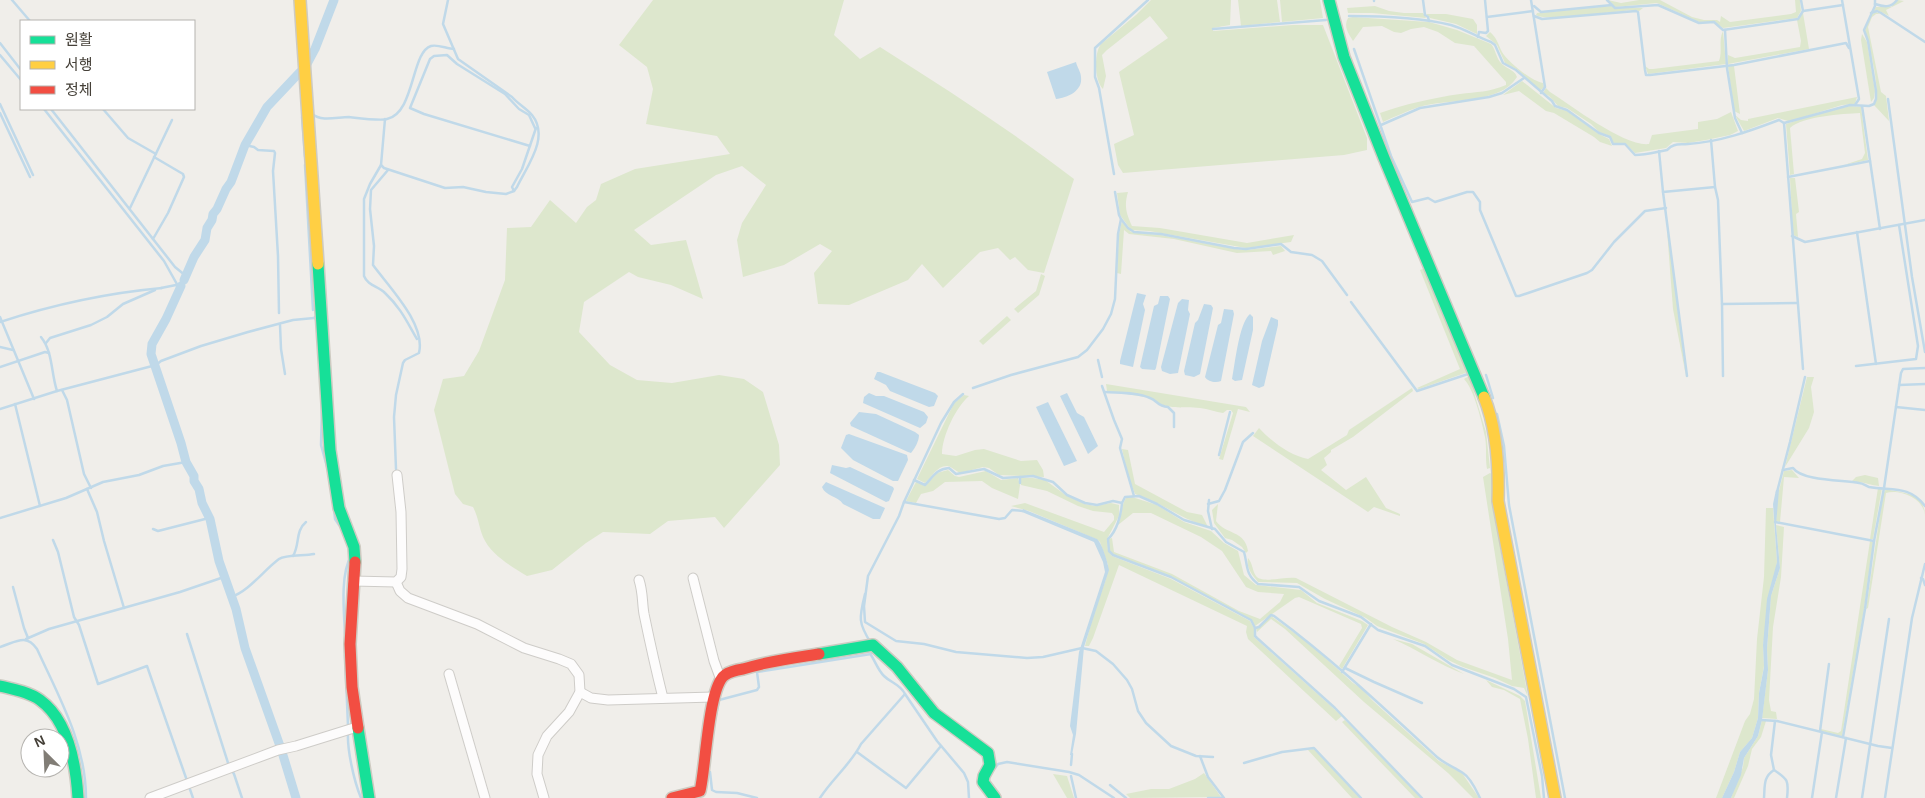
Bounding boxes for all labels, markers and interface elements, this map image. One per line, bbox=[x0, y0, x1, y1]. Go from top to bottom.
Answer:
legend bbox=[20, 20, 195, 110]
text: 원활 bbox=[65, 31, 93, 48]
text: 서행 bbox=[65, 56, 93, 73]
text: 정체 bbox=[65, 81, 93, 98]
north arrow bbox=[20, 728, 70, 778]
text: N bbox=[32, 732, 48, 750]

